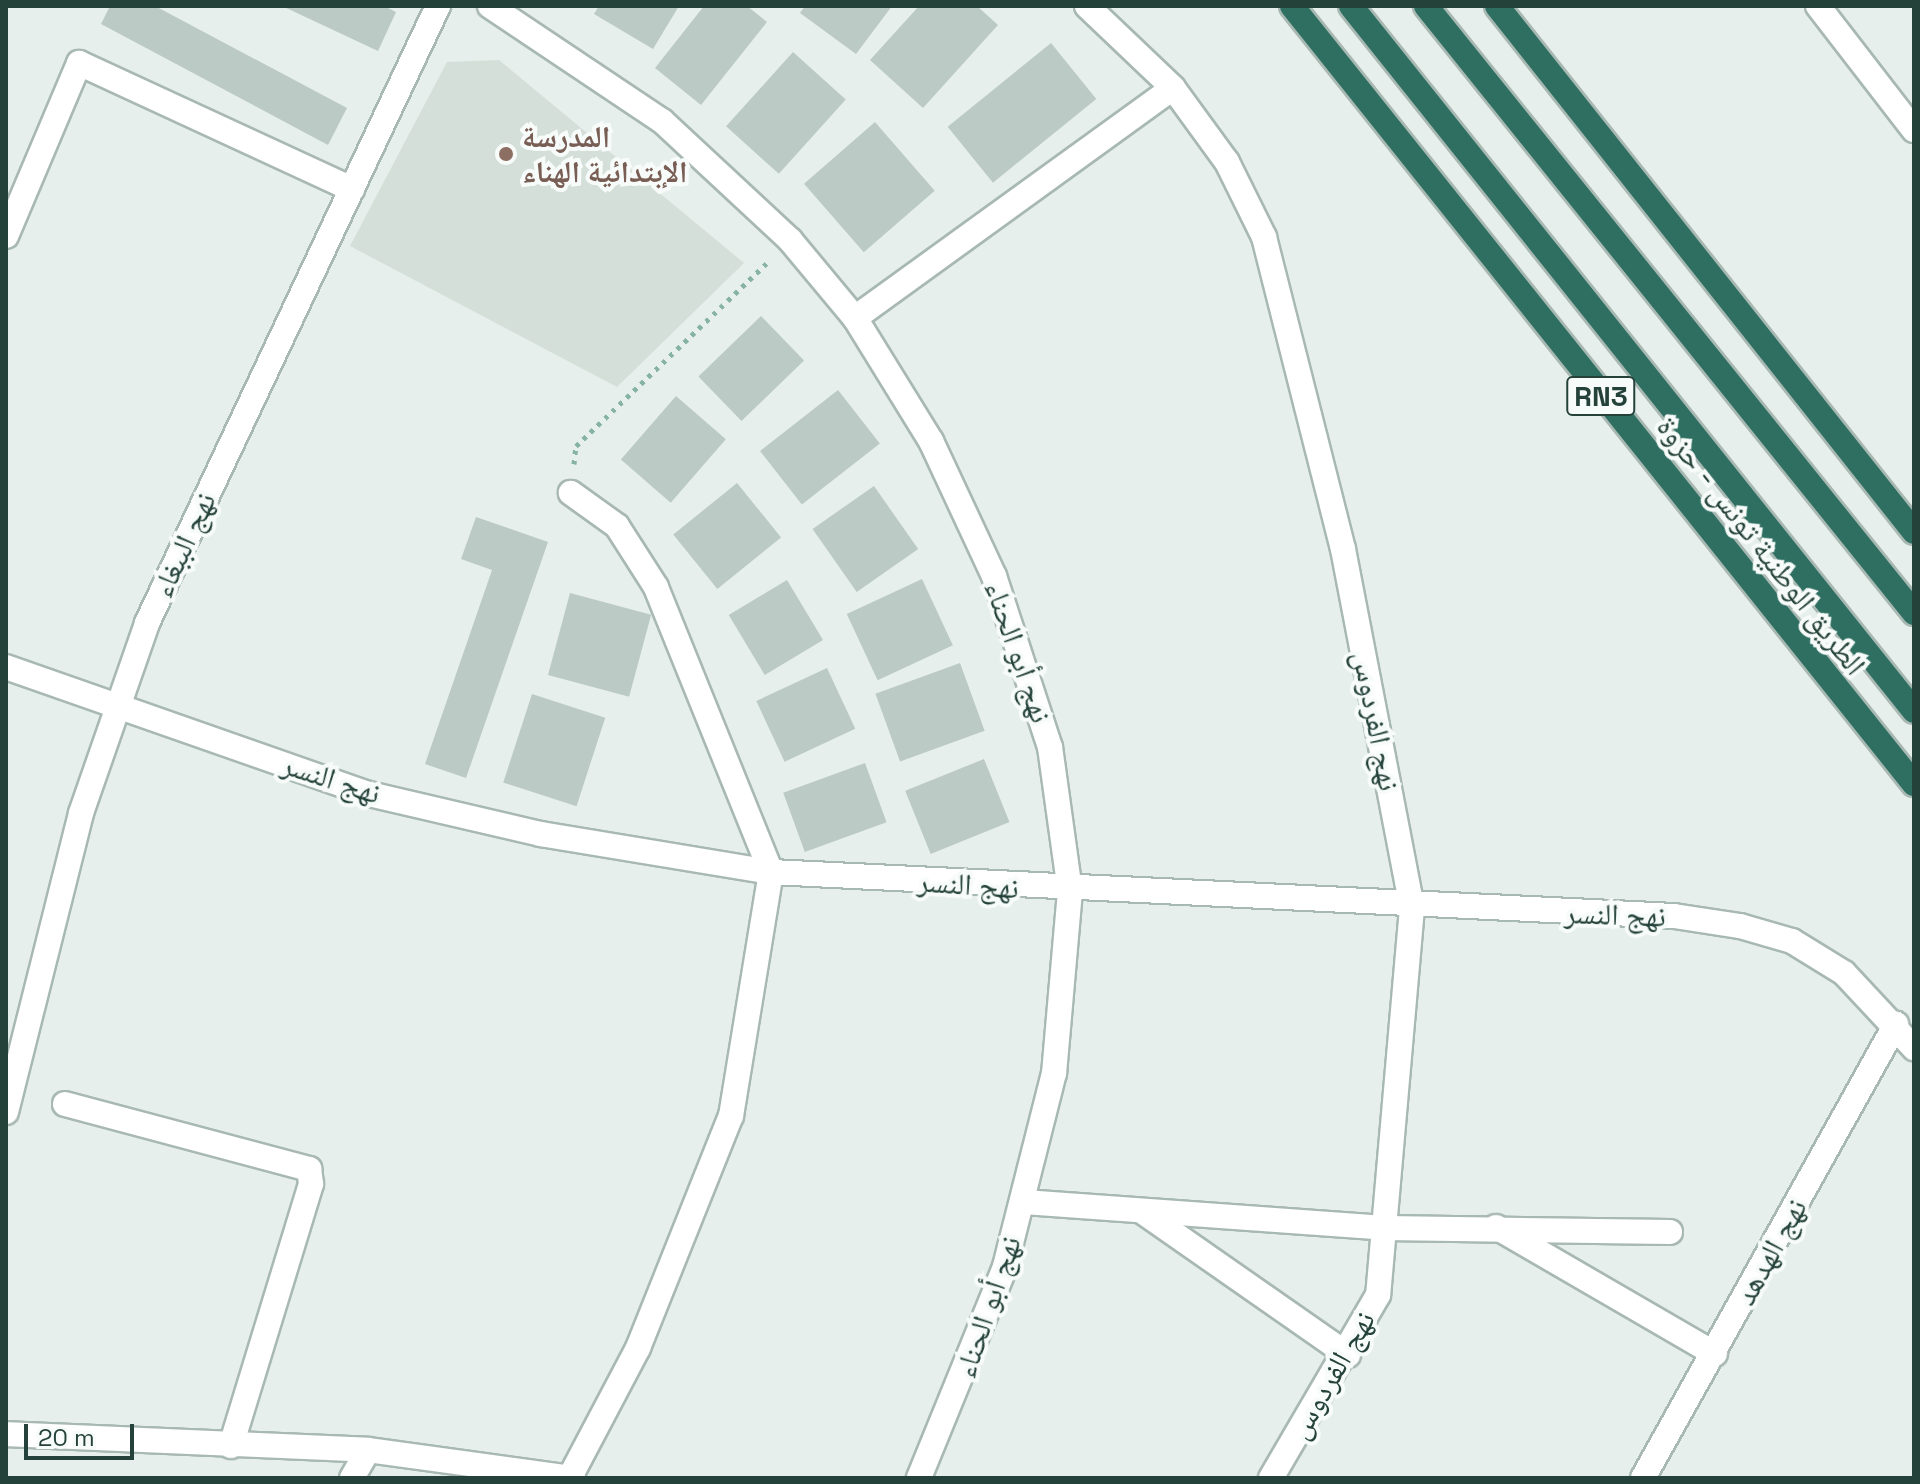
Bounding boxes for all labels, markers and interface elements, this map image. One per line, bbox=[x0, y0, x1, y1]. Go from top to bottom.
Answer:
place label: المدرسة الإبتدائية الهناء bbox=[522, 119, 688, 190]
marker: المدرسة الإبتدائية الهناء bbox=[497, 145, 515, 163]
road number: RN3 bbox=[1565, 372, 1637, 420]
street label: الطريق الوطنية تونس - حزوة bbox=[1648, 409, 1874, 683]
street label: نهج الببغاء bbox=[144, 487, 224, 603]
street label: نهج أبو الحناء bbox=[977, 576, 1059, 728]
street label: نهج الفردوس bbox=[1345, 648, 1407, 794]
street label: نهج النسر bbox=[277, 746, 385, 812]
street label: نهج النسر bbox=[916, 863, 1020, 907]
street label: نهج النسر bbox=[1564, 895, 1666, 935]
street label: نهج الهدهد bbox=[1727, 1193, 1815, 1311]
street label: نهج أبو الحناء bbox=[947, 1231, 1029, 1383]
street label: نهج الفردوس bbox=[1281, 1305, 1383, 1445]
scale bar bbox=[28, 1408, 138, 1458]
text: 20 m bbox=[38, 1422, 95, 1453]

